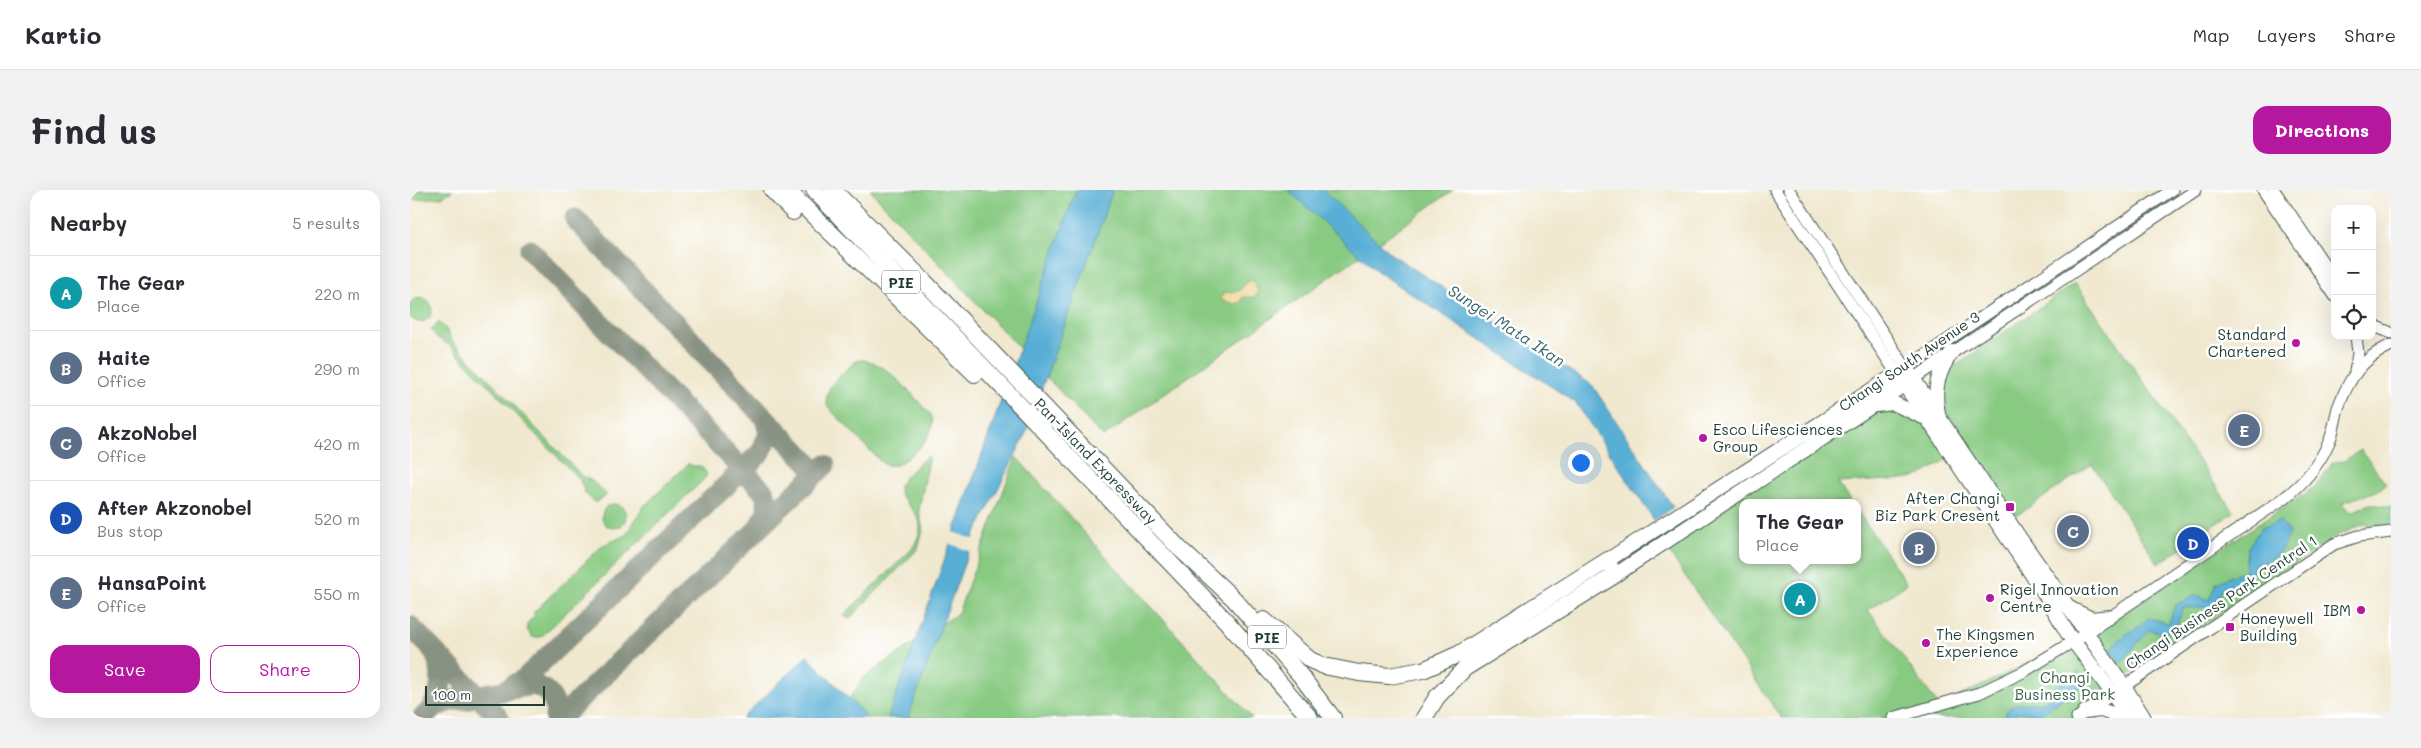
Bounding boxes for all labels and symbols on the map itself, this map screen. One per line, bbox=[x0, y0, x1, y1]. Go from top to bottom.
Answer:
road number: PIE bbox=[882, 270, 920, 294]
water label: Sungei Mata Ikan bbox=[1445, 279, 1569, 371]
street label: Changi South Avenue 3 bbox=[1835, 306, 1983, 416]
place label: Standard Chartered bbox=[2208, 324, 2286, 361]
marker: Standard Chartered bbox=[2290, 337, 2302, 349]
street label: Pan-Island Expressway bbox=[1030, 393, 1162, 529]
pin: E bbox=[2228, 411, 2260, 449]
place label: Esco Lifesciences Group bbox=[1713, 419, 1843, 456]
marker: Esco Lifesciences Group bbox=[1697, 432, 1709, 444]
your location bbox=[1568, 450, 1594, 476]
place label: After Changi Biz Park Cresent bbox=[1875, 488, 2000, 525]
marker: After Changi Biz Park Cresent bbox=[2004, 501, 2016, 513]
pin: C bbox=[2057, 512, 2089, 550]
pin: D bbox=[2177, 524, 2209, 562]
pin: B bbox=[1903, 529, 1935, 567]
street label: Changi Business Park Central 1 bbox=[2121, 530, 2321, 674]
place label: Rigel Innovation Centre bbox=[2000, 579, 2119, 616]
pin: A bbox=[1784, 580, 1816, 618]
marker: Rigel Innovation Centre bbox=[1984, 592, 1996, 604]
place label: IBM bbox=[2323, 600, 2351, 620]
marker: IBM bbox=[2355, 604, 2367, 616]
place label: Honeywell Building bbox=[2240, 608, 2313, 645]
marker: Honeywell Building bbox=[2224, 621, 2236, 633]
place label: The Kingsmen Experience bbox=[1936, 624, 2034, 661]
road number: PIE bbox=[1248, 626, 1286, 648]
marker: The Kingsmen Experience bbox=[1920, 637, 1932, 649]
park label: Changi Business Park bbox=[2015, 667, 2115, 704]
scale bar bbox=[425, 683, 545, 706]

